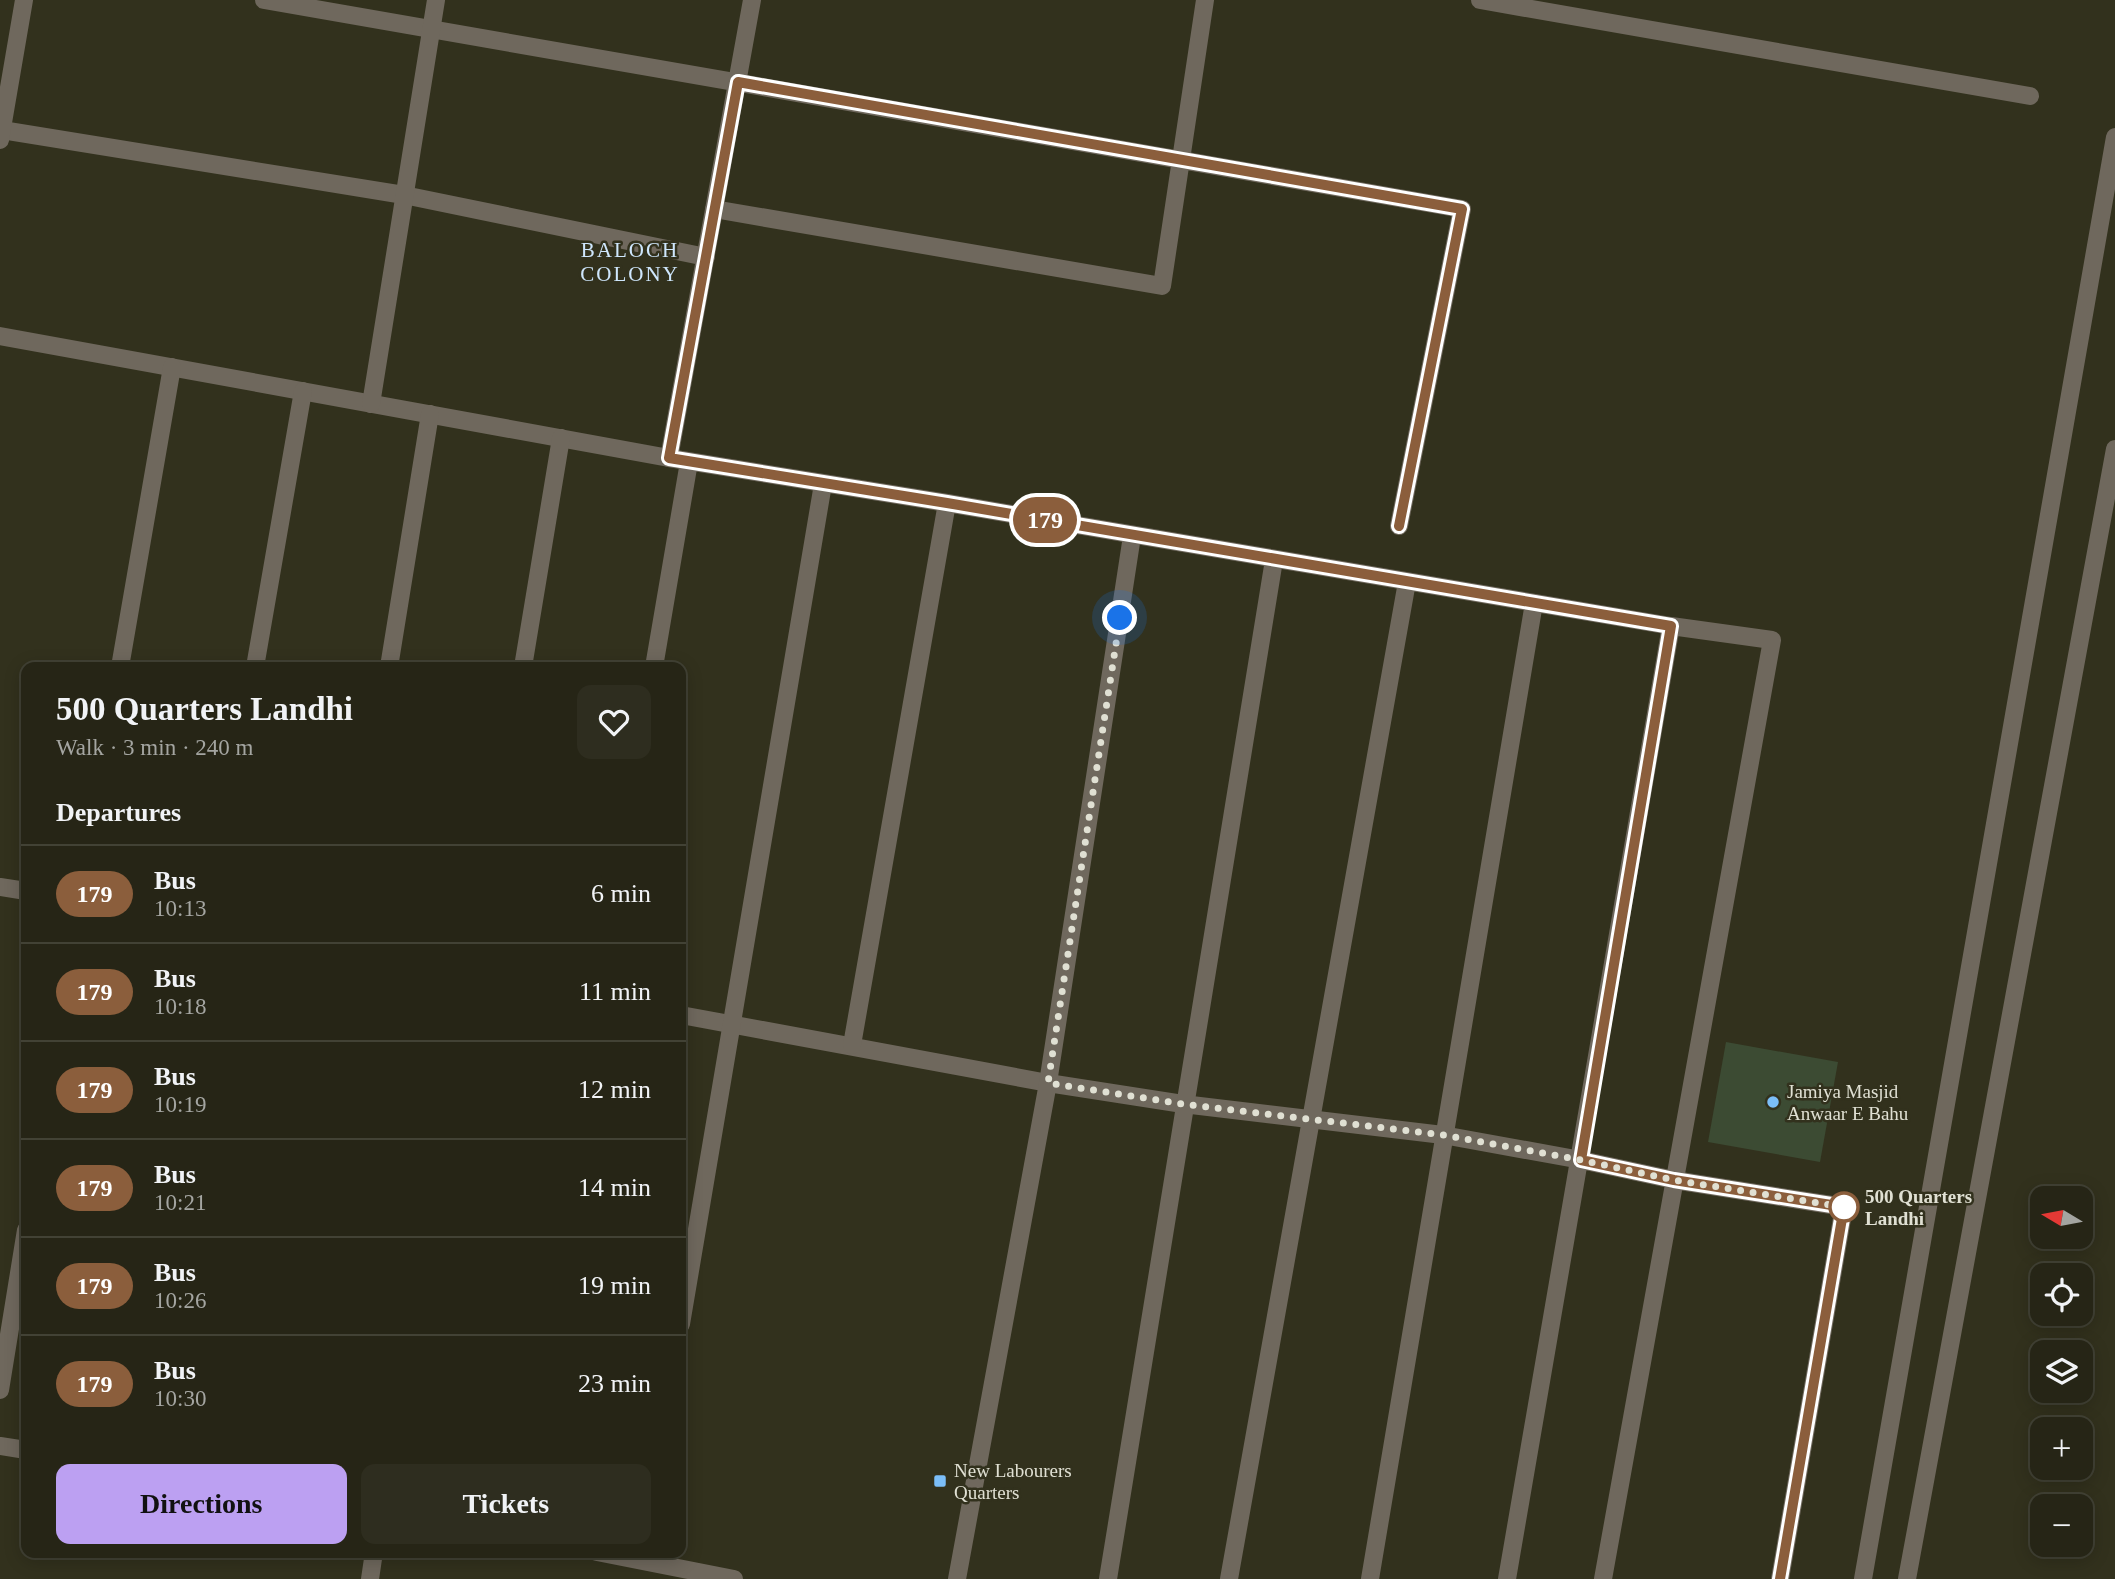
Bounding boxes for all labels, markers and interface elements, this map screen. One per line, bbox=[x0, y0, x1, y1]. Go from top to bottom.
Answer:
district label: BALOCH COLONY bbox=[580, 238, 680, 286]
line badge: 179 bbox=[1005, 497, 1085, 543]
text: 179 bbox=[1027, 507, 1063, 533]
your location bbox=[1102, 600, 1137, 635]
button: heart bbox=[577, 685, 651, 759]
text: 500 Quarters Landhi bbox=[56, 691, 353, 727]
text: Walk · 3 min · 240 m bbox=[56, 735, 253, 760]
text: Departures bbox=[56, 798, 181, 827]
text: Bus bbox=[154, 866, 196, 895]
text: 6 min bbox=[591, 879, 651, 908]
text: 179 bbox=[77, 881, 113, 907]
text: 10:13 bbox=[154, 896, 206, 921]
text: Bus bbox=[154, 964, 196, 993]
text: 11 min bbox=[579, 977, 651, 1006]
text: 179 bbox=[77, 979, 113, 1005]
text: 10:18 bbox=[154, 994, 206, 1019]
text: Bus bbox=[154, 1062, 196, 1091]
text: 12 min bbox=[578, 1075, 651, 1104]
text: 179 bbox=[77, 1077, 113, 1103]
place label: Jamiya Masjid Anwaar E Bahu bbox=[1787, 1081, 1909, 1124]
text: 10:19 bbox=[154, 1092, 206, 1117]
marker: Jamiya Masjid Anwaar E Bahu bbox=[1765, 1094, 1781, 1110]
text: Bus bbox=[154, 1160, 196, 1189]
text: 14 min bbox=[578, 1173, 651, 1202]
text: 179 bbox=[77, 1175, 113, 1201]
place label: 500 Quarters Landhi bbox=[1865, 1186, 1972, 1229]
north arrow bbox=[2030, 1186, 2093, 1250]
map controls bbox=[2030, 1186, 2093, 1557]
text: 10:21 bbox=[154, 1190, 206, 1215]
marker: 500 Quarters Landhi bbox=[1829, 1192, 1859, 1222]
text: Bus bbox=[154, 1258, 196, 1287]
button: locate bbox=[2030, 1263, 2093, 1326]
text: 19 min bbox=[578, 1271, 651, 1300]
text: 179 bbox=[77, 1273, 113, 1299]
text: 10:26 bbox=[154, 1288, 206, 1313]
button: layers bbox=[2030, 1340, 2093, 1403]
text: Bus bbox=[154, 1356, 196, 1385]
text: 23 min bbox=[578, 1369, 651, 1398]
text: 179 bbox=[77, 1371, 113, 1397]
text: 10:30 bbox=[154, 1386, 206, 1411]
button: + bbox=[2030, 1417, 2093, 1480]
place label: New Labourers Quarters bbox=[954, 1460, 1072, 1503]
button: Directions bbox=[56, 1464, 347, 1544]
button: Tickets bbox=[361, 1464, 651, 1544]
marker: New Labourers Quarters bbox=[932, 1473, 948, 1489]
button: − bbox=[2030, 1494, 2093, 1557]

